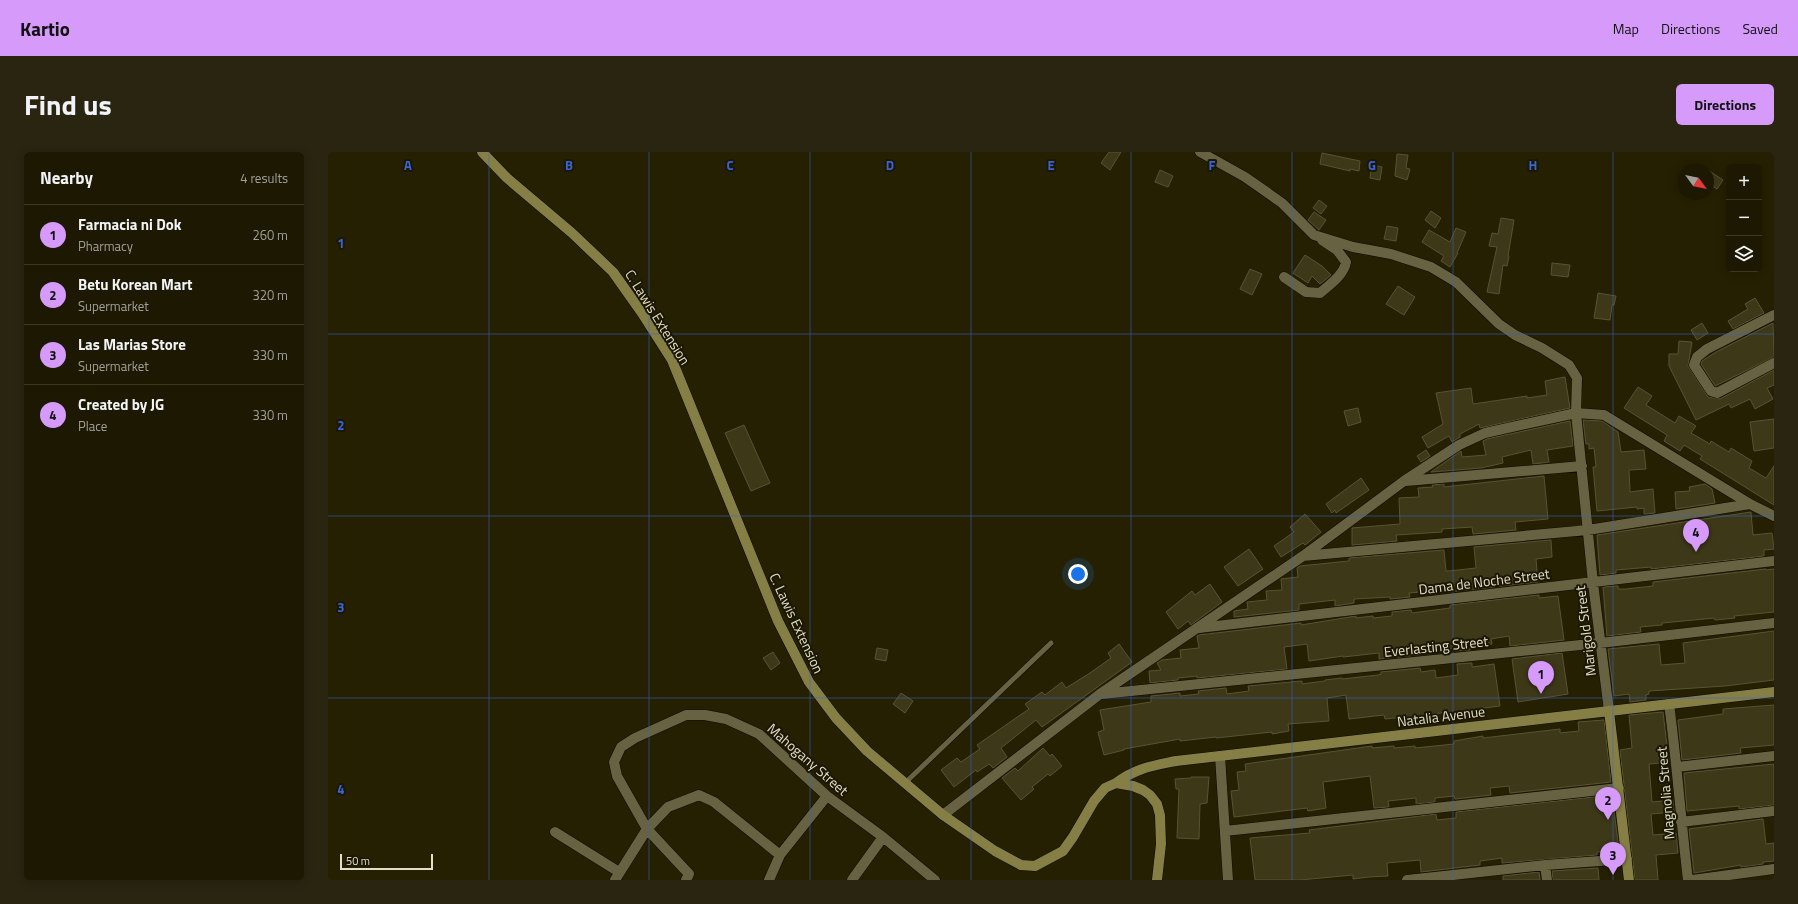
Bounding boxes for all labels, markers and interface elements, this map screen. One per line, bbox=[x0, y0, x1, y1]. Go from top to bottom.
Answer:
text: Kartio bbox=[20, 14, 70, 43]
text: Map bbox=[1613, 18, 1639, 39]
text: Directions bbox=[1661, 18, 1720, 39]
text: Saved bbox=[1742, 18, 1778, 39]
text: Find us bbox=[24, 83, 112, 126]
button: Directions bbox=[1676, 84, 1774, 125]
text: A bbox=[404, 155, 412, 175]
text: B bbox=[565, 155, 573, 175]
text: C bbox=[726, 155, 734, 175]
text: D bbox=[886, 155, 894, 175]
text: E bbox=[1047, 155, 1055, 175]
text: F bbox=[1209, 155, 1216, 175]
text: G bbox=[1368, 155, 1376, 175]
text: H bbox=[1529, 155, 1537, 175]
north arrow bbox=[1678, 164, 1714, 200]
map controls bbox=[1726, 164, 1762, 272]
button: + bbox=[1726, 164, 1762, 200]
text: Nearby bbox=[40, 165, 93, 191]
text: 4 results bbox=[240, 168, 288, 188]
button: − bbox=[1726, 200, 1762, 236]
text: Farmacia ni Dok bbox=[78, 213, 181, 236]
text: 1 bbox=[49, 225, 57, 245]
text: 260 m bbox=[252, 225, 288, 245]
text: 1 bbox=[337, 233, 345, 253]
text: Pharmacy bbox=[78, 236, 133, 256]
button: layers bbox=[1726, 236, 1762, 272]
street label: C. Lawis Extension bbox=[620, 265, 696, 369]
text: Betu Korean Mart bbox=[78, 273, 193, 296]
text: 2 bbox=[49, 285, 57, 305]
text: 320 m bbox=[252, 285, 288, 305]
text: Supermarket bbox=[78, 296, 149, 316]
text: Las Marias Store bbox=[78, 333, 186, 356]
text: 3 bbox=[49, 345, 57, 365]
text: 330 m bbox=[252, 345, 288, 365]
text: Supermarket bbox=[78, 356, 149, 376]
text: Created by JG bbox=[78, 393, 164, 416]
text: 4 bbox=[49, 405, 57, 425]
text: 330 m bbox=[252, 405, 288, 425]
text: 2 bbox=[337, 415, 345, 435]
text: Place bbox=[78, 416, 107, 436]
pin: 4 bbox=[1683, 519, 1709, 552]
street label: Dama de Noche Street bbox=[1417, 563, 1551, 599]
your location bbox=[1068, 564, 1088, 584]
street label: C. Lawis Extension bbox=[764, 569, 830, 677]
street label: Marigold Street bbox=[1569, 584, 1601, 677]
text: 3 bbox=[337, 597, 345, 617]
street label: Everlasting Street bbox=[1383, 630, 1489, 662]
pin: 1 bbox=[1528, 661, 1554, 694]
street label: Natalia Avenue bbox=[1396, 700, 1486, 732]
street label: Mahogany Street bbox=[763, 718, 853, 800]
street label: Magnolia Street bbox=[1650, 745, 1680, 840]
text: 4 bbox=[337, 779, 345, 799]
pin: 2 bbox=[1595, 787, 1621, 820]
pin: 3 bbox=[1600, 842, 1626, 875]
scale bar bbox=[340, 852, 433, 871]
text: 50 m bbox=[346, 853, 370, 869]

